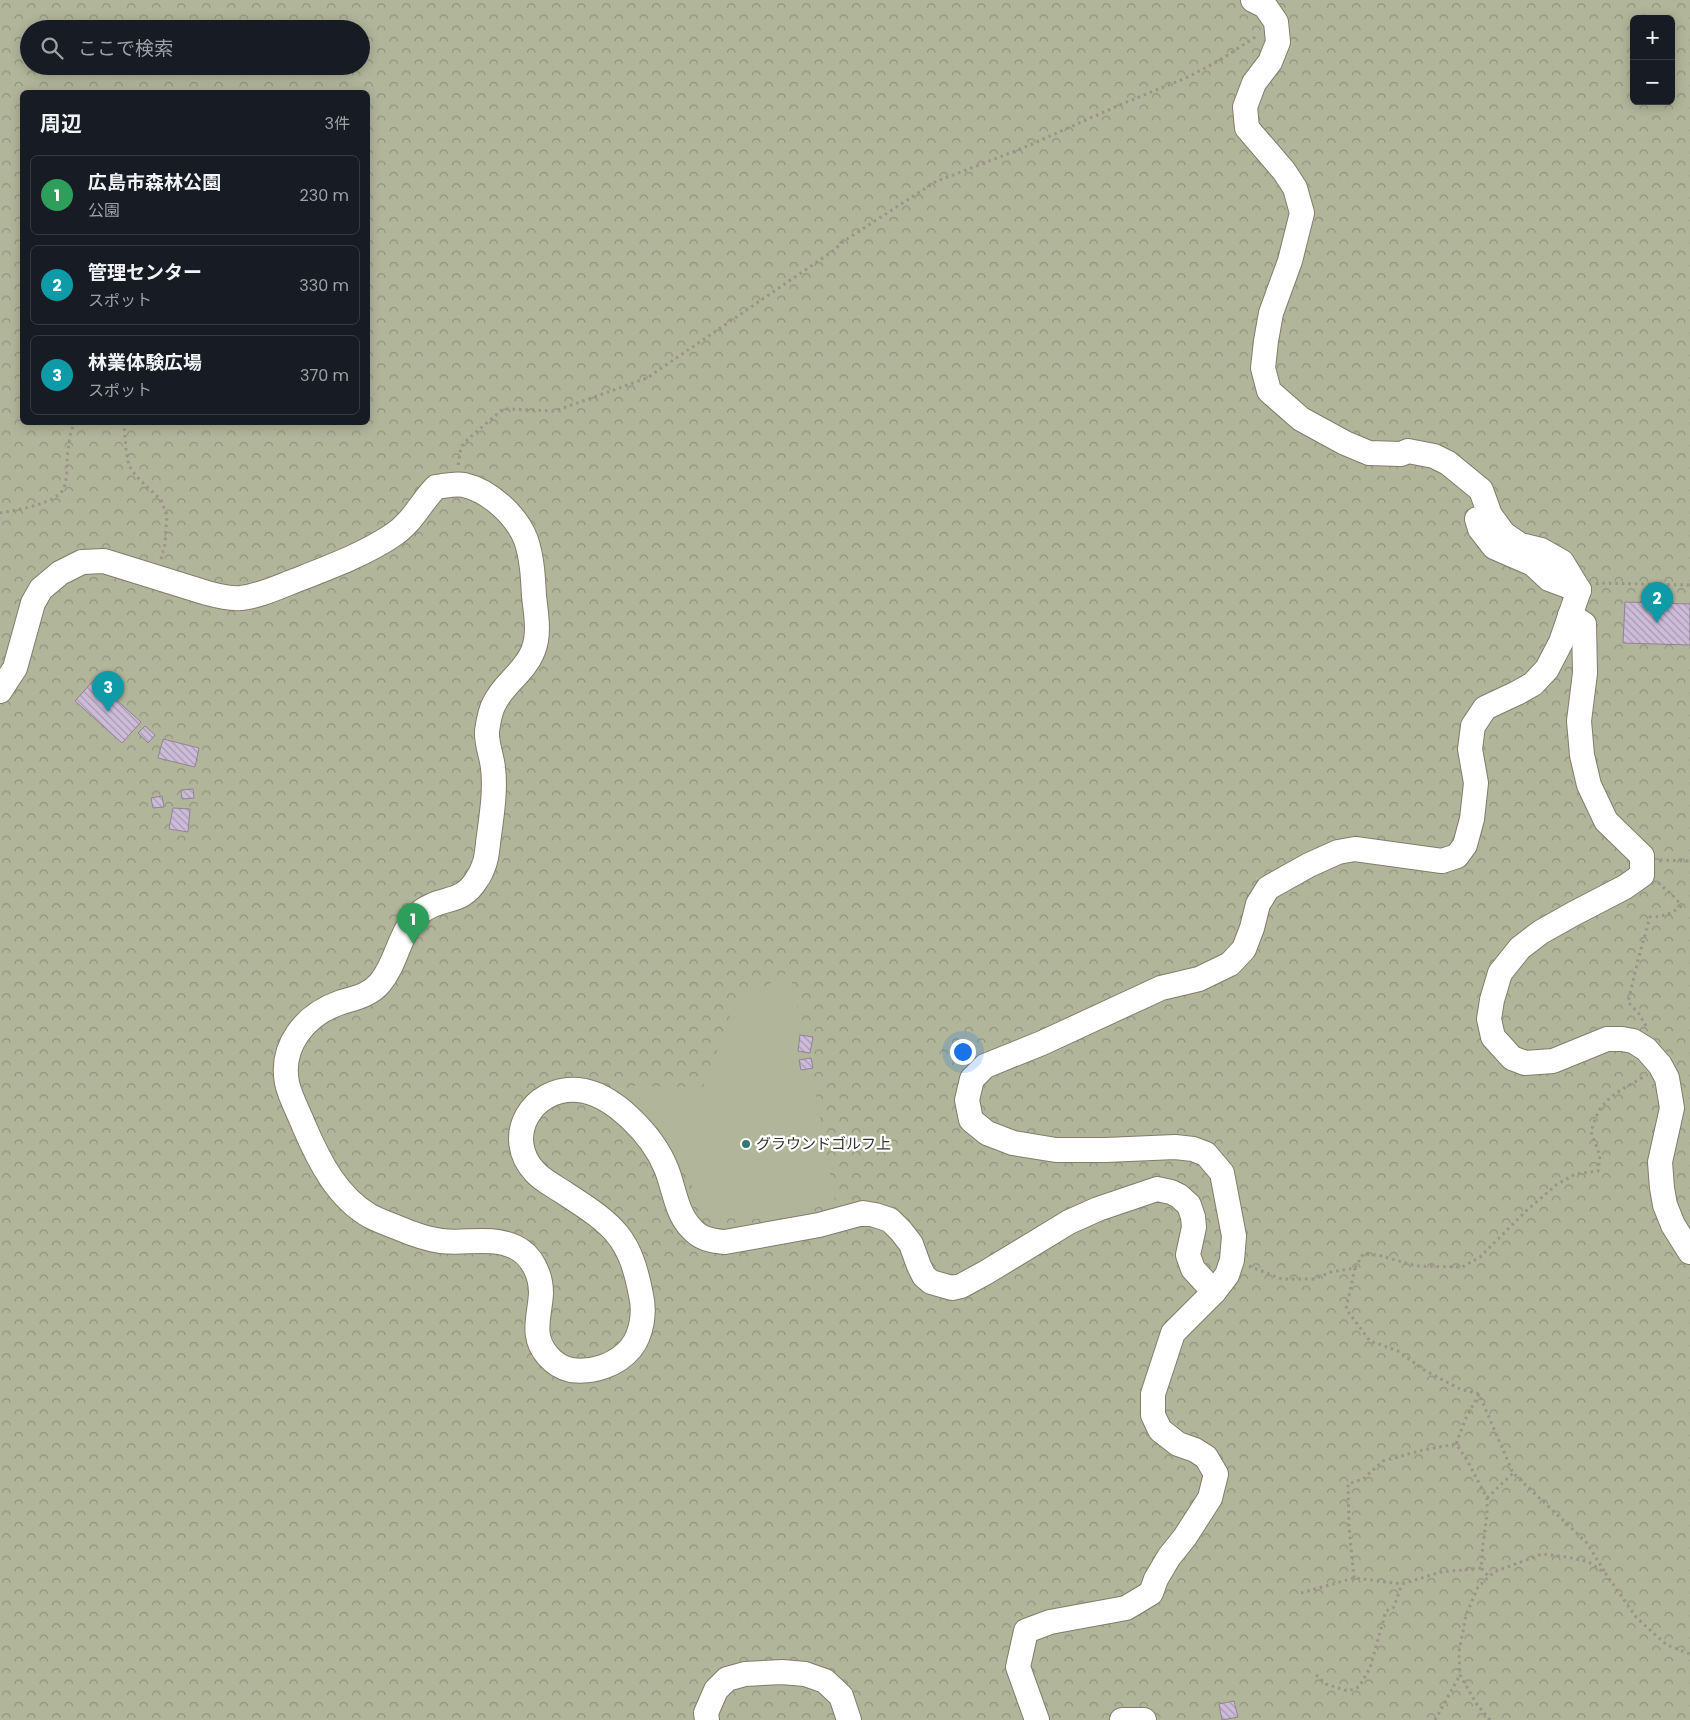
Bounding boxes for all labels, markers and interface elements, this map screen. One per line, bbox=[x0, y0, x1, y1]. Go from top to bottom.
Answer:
map controls bbox=[1630, 15, 1675, 105]
button: + bbox=[1630, 15, 1675, 60]
search box bbox=[20, 20, 370, 75]
icon: search bbox=[38, 34, 66, 62]
text: ここで検索 bbox=[78, 35, 173, 62]
button: − bbox=[1630, 60, 1675, 105]
text: 周辺 bbox=[40, 109, 82, 138]
text: 3件 bbox=[325, 112, 350, 135]
text: 広島市森林公園 bbox=[88, 169, 221, 196]
text: 1 bbox=[54, 184, 60, 207]
text: 230 m bbox=[300, 184, 349, 207]
text: 公園 bbox=[88, 199, 120, 222]
text: 管理センター bbox=[88, 259, 202, 286]
text: 2 bbox=[52, 274, 62, 297]
text: 330 m bbox=[299, 274, 349, 297]
text: スポット bbox=[88, 289, 152, 312]
text: 林業体験広場 bbox=[88, 349, 202, 376]
text: 3 bbox=[52, 364, 62, 387]
text: 370 m bbox=[300, 364, 349, 387]
text: スポット bbox=[88, 379, 152, 402]
pin: 2 bbox=[1641, 582, 1673, 623]
pin: 3 bbox=[92, 671, 124, 712]
pin: 1 bbox=[397, 903, 429, 944]
your location bbox=[950, 1039, 976, 1065]
place label: グラウンドゴルフ上 bbox=[756, 1133, 891, 1154]
marker: グラウンドゴルフ上 bbox=[740, 1138, 752, 1150]

